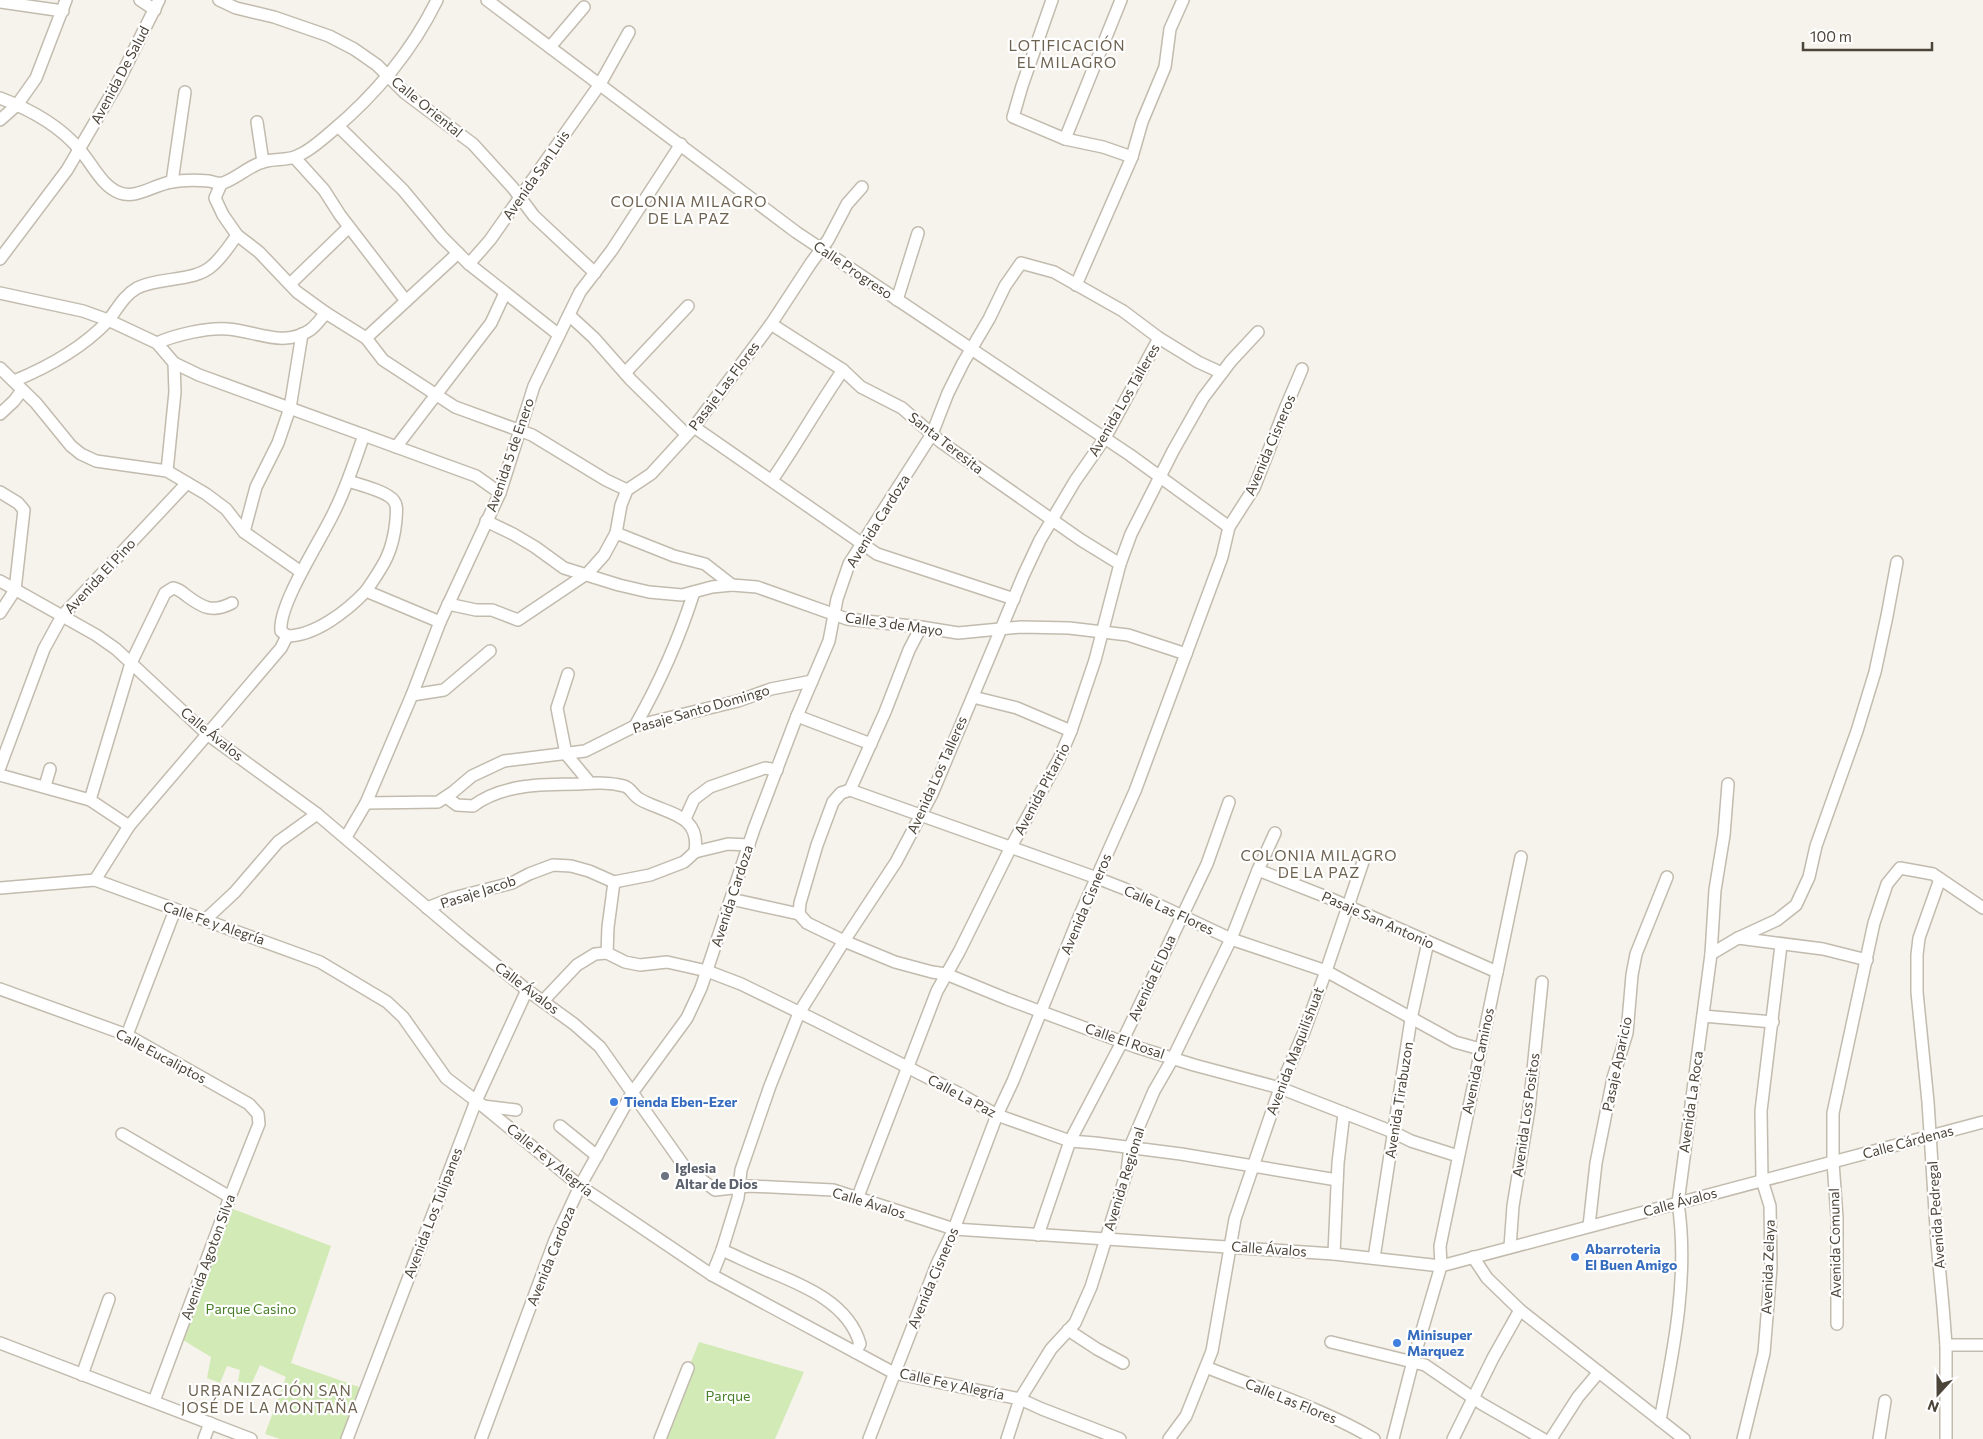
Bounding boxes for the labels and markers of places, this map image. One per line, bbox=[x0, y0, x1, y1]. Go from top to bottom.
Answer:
place label: Tienda Eben-Ezer bbox=[624, 1093, 738, 1110]
marker: Tienda Eben-Ezer bbox=[608, 1096, 620, 1108]
place label: Iglesia Altar de Dios bbox=[675, 1159, 758, 1192]
marker: Iglesia Altar de Dios bbox=[659, 1170, 671, 1182]
place label: Abarroteria El Buen Amigo bbox=[1585, 1240, 1677, 1273]
marker: Abarroteria El Buen Amigo bbox=[1569, 1251, 1581, 1263]
place label: Minisuper Marquez bbox=[1407, 1326, 1473, 1359]
marker: Minisuper Marquez bbox=[1391, 1337, 1403, 1349]

